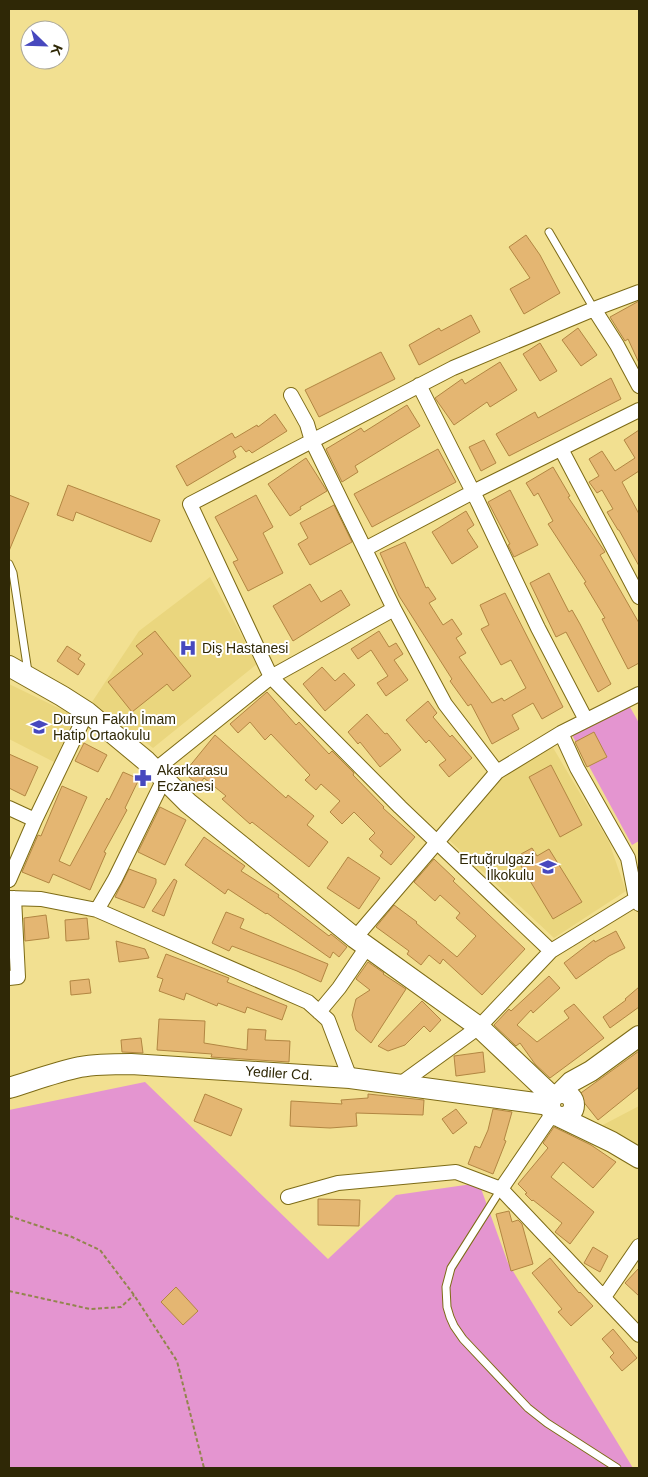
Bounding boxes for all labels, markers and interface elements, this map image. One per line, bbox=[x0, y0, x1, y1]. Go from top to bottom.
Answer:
north arrow bbox=[20, 20, 70, 70]
text: K bbox=[48, 42, 66, 58]
hospital icon: Diş Hastanesi bbox=[178, 638, 198, 658]
place label: Diş Hastanesi bbox=[202, 640, 288, 656]
place label: Dursun Fakıh İmam Hatip Ortaokulu bbox=[53, 710, 176, 743]
school or university icon: Dursun Fakıh İmam Hatip Ortaokulu bbox=[29, 717, 49, 737]
place label: Akarkarasu Eczanesi bbox=[157, 762, 228, 794]
pharmacy icon: Akarkarasu Eczanesi bbox=[133, 768, 153, 788]
place label: Ertuğrulgazi İlkokulu bbox=[459, 851, 534, 883]
school or university icon: Ertuğrulgazi İlkokulu bbox=[538, 857, 558, 877]
street label: Yediler Cd. bbox=[245, 1063, 313, 1083]

